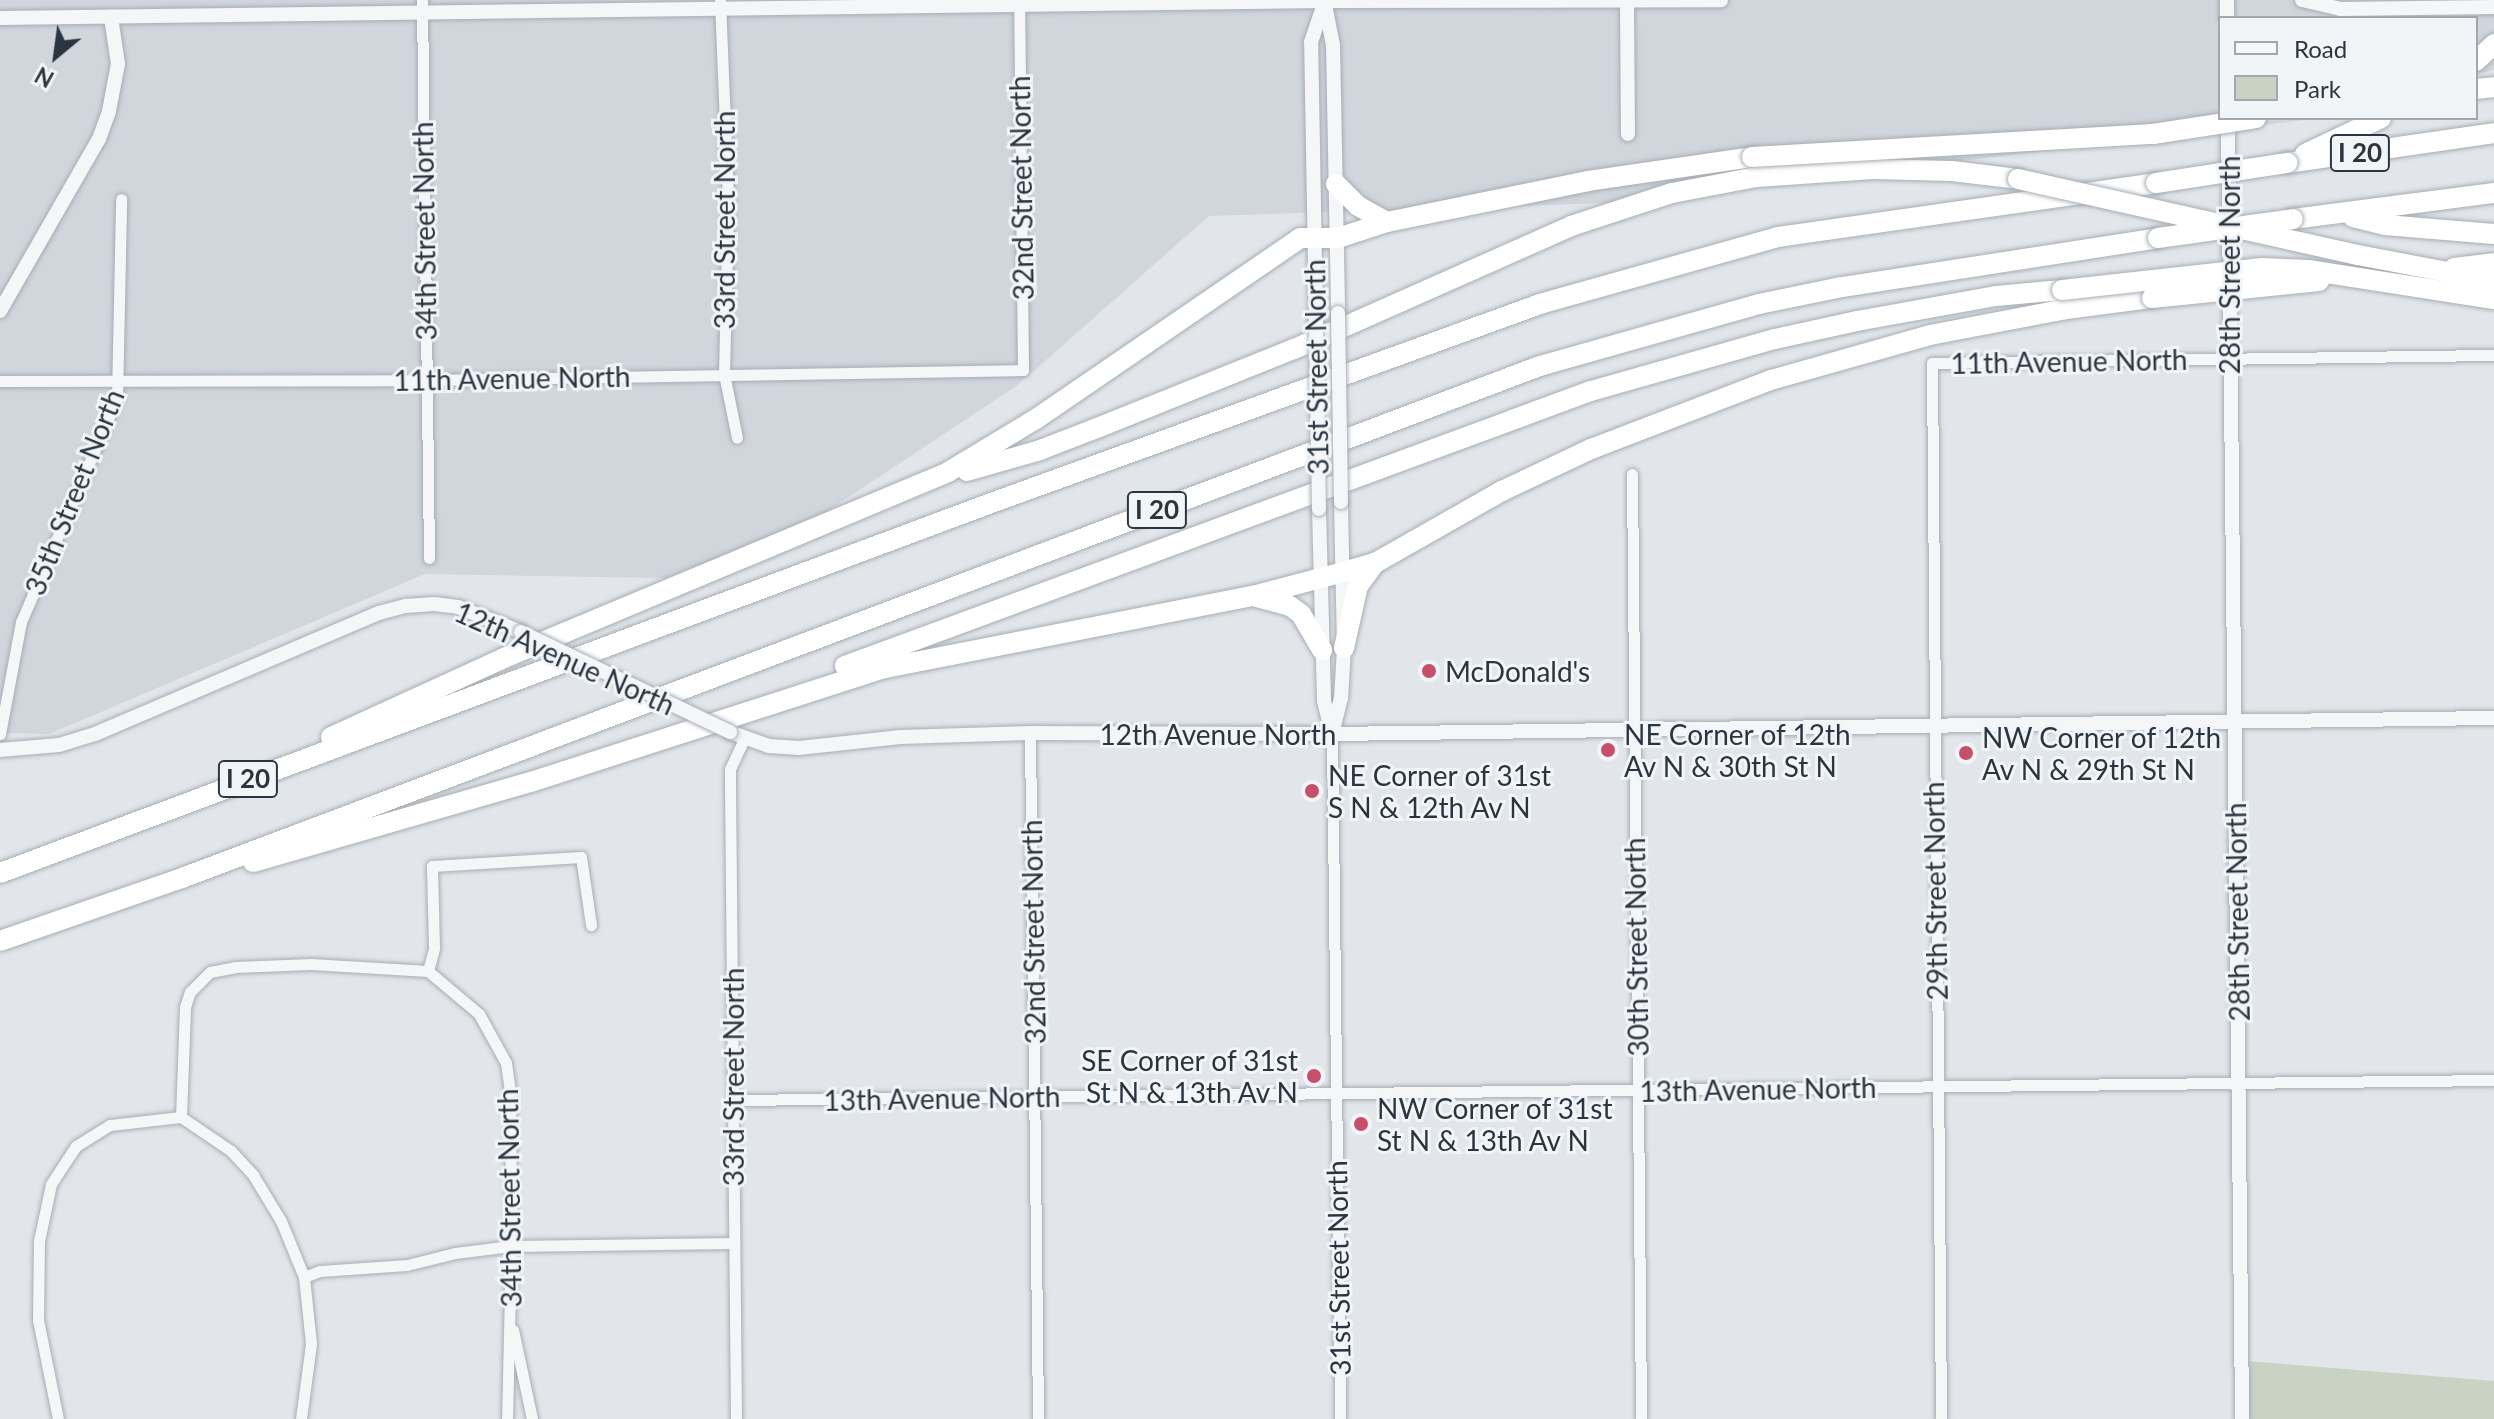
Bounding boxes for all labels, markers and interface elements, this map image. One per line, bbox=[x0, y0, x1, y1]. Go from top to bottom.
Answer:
north arrow bbox=[16, 16, 96, 96]
legend bbox=[2218, 16, 2478, 120]
text: Road bbox=[2294, 34, 2347, 63]
text: N bbox=[30, 62, 58, 93]
text: Park bbox=[2294, 74, 2341, 103]
street label: 32nd Street North bbox=[1002, 75, 1040, 301]
street label: 33rd Street North bbox=[707, 111, 741, 329]
street label: 34th Street North bbox=[405, 121, 443, 341]
road number: I 20 bbox=[2328, 131, 2392, 175]
street label: 28th Street North bbox=[2212, 156, 2246, 374]
street label: 31st Street North bbox=[1297, 259, 1335, 475]
street label: 11th Avenue North bbox=[1950, 342, 2188, 380]
street label: 11th Avenue North bbox=[393, 359, 631, 397]
street label: 35th Street North bbox=[17, 384, 131, 600]
road number: I 20 bbox=[1125, 488, 1189, 532]
street label: 12th Avenue North bbox=[450, 594, 680, 722]
place label: McDonald's bbox=[1445, 654, 1590, 688]
marker: McDonald's bbox=[1420, 662, 1438, 680]
street label: 12th Avenue North bbox=[1099, 717, 1337, 751]
place label: NE Corner of 12th Av N & 30th St N bbox=[1624, 717, 1852, 783]
place label: NW Corner of 12th Av N & 29th St N bbox=[1982, 720, 2222, 786]
marker: NE Corner of 12th Av N & 30th St N bbox=[1599, 741, 1617, 759]
marker: NW Corner of 12th Av N & 29th St N bbox=[1957, 744, 1975, 762]
road number: I 20 bbox=[216, 757, 280, 801]
place label: NE Corner of 31st S N & 12th Av N bbox=[1328, 758, 1552, 824]
street label: 29th Street North bbox=[1916, 781, 1954, 1001]
marker: NE Corner of 31st S N & 12th Av N bbox=[1303, 782, 1321, 800]
street label: 28th Street North bbox=[2218, 802, 2256, 1022]
street label: 32nd Street North bbox=[1014, 819, 1052, 1045]
street label: 30th Street North bbox=[1617, 837, 1655, 1057]
street label: 33rd Street North bbox=[716, 968, 750, 1186]
place label: SE Corner of 31st St N & 13th Av N bbox=[1080, 1043, 1298, 1109]
marker: SE Corner of 31st St N & 13th Av N bbox=[1305, 1067, 1323, 1085]
street label: 13th Avenue North bbox=[1639, 1070, 1877, 1108]
street label: 13th Avenue North bbox=[823, 1079, 1061, 1117]
street label: 34th Street North bbox=[490, 1088, 528, 1308]
place label: NW Corner of 31st St N & 13th Av N bbox=[1377, 1091, 1614, 1157]
marker: NW Corner of 31st St N & 13th Av N bbox=[1352, 1115, 1370, 1133]
street label: 31st Street North bbox=[1319, 1160, 1357, 1376]

